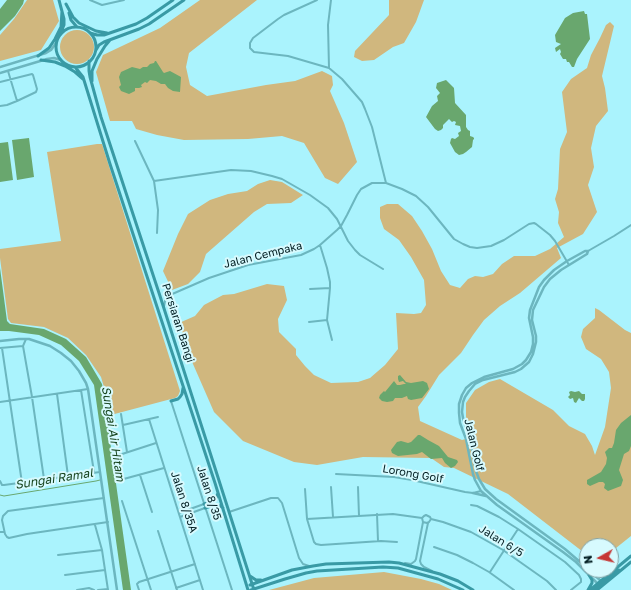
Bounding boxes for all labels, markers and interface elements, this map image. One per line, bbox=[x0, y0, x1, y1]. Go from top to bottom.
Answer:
street label: Jalan Cempaka bbox=[222, 239, 304, 271]
street label: Persiaran Bangi bbox=[159, 282, 197, 364]
water label: Sungai Air Hitam bbox=[98, 385, 128, 483]
street label: Jalan Golf bbox=[461, 418, 487, 472]
street label: Lorong Golf bbox=[382, 462, 444, 486]
street label: Jalan 8/35 bbox=[194, 464, 224, 522]
water label: Sungai Ramal bbox=[14, 466, 94, 492]
street label: Jalan 8/35A bbox=[168, 470, 200, 534]
street label: Jalan 6/5 bbox=[476, 522, 526, 560]
north arrow bbox=[579, 538, 619, 578]
text: N bbox=[581, 555, 595, 565]

